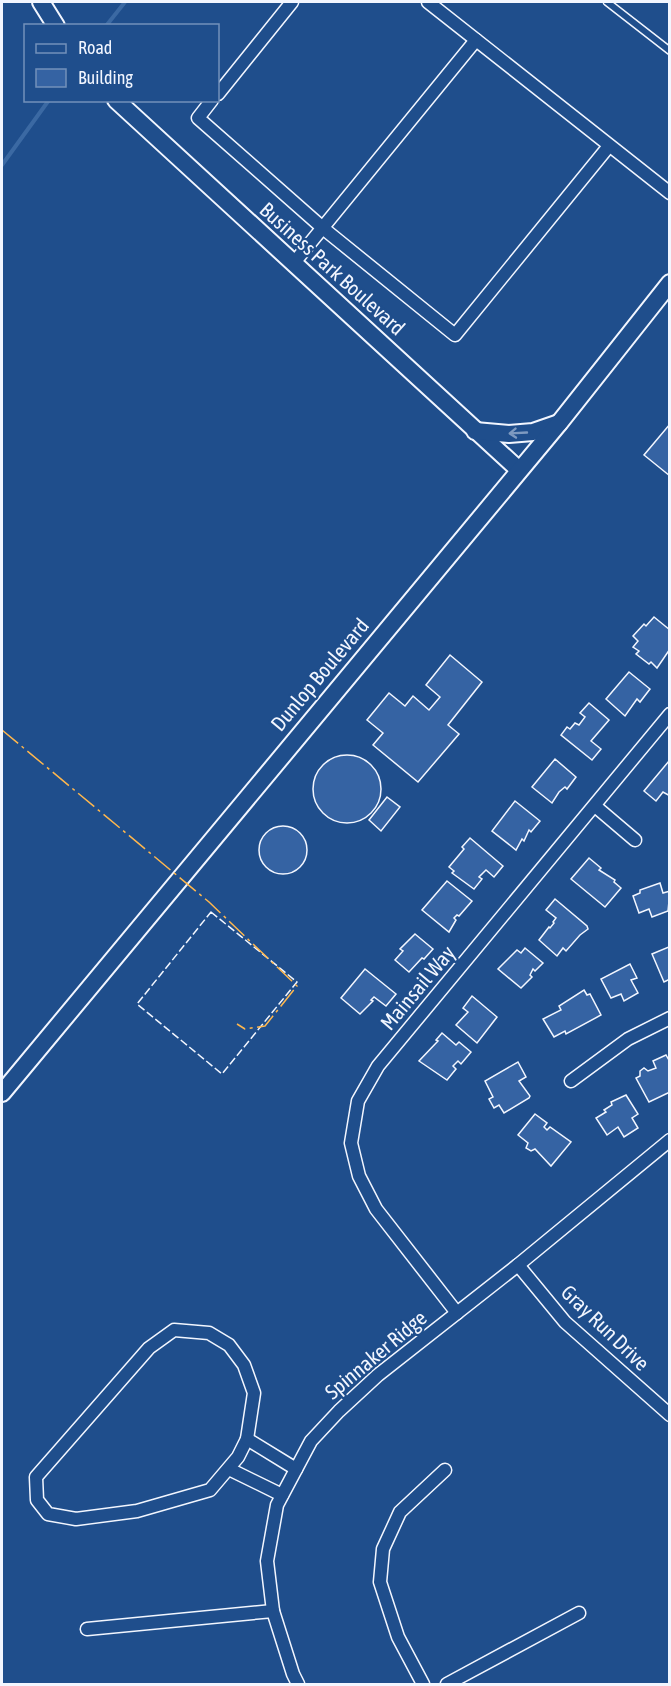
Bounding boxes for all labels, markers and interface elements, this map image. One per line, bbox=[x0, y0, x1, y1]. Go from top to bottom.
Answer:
legend bbox=[24, 24, 219, 102]
text: Road bbox=[78, 37, 112, 58]
text: Building bbox=[78, 67, 133, 88]
street label: Business Park Boulevard bbox=[255, 197, 410, 340]
one-way arrow bbox=[509, 427, 528, 438]
street label: Dunlop Boulevard bbox=[265, 613, 373, 735]
street label: Mainsail Way bbox=[375, 940, 460, 1034]
street label: Gray Run Drive bbox=[557, 1280, 655, 1375]
street label: Spinnaker Ridge bbox=[320, 1305, 431, 1403]

